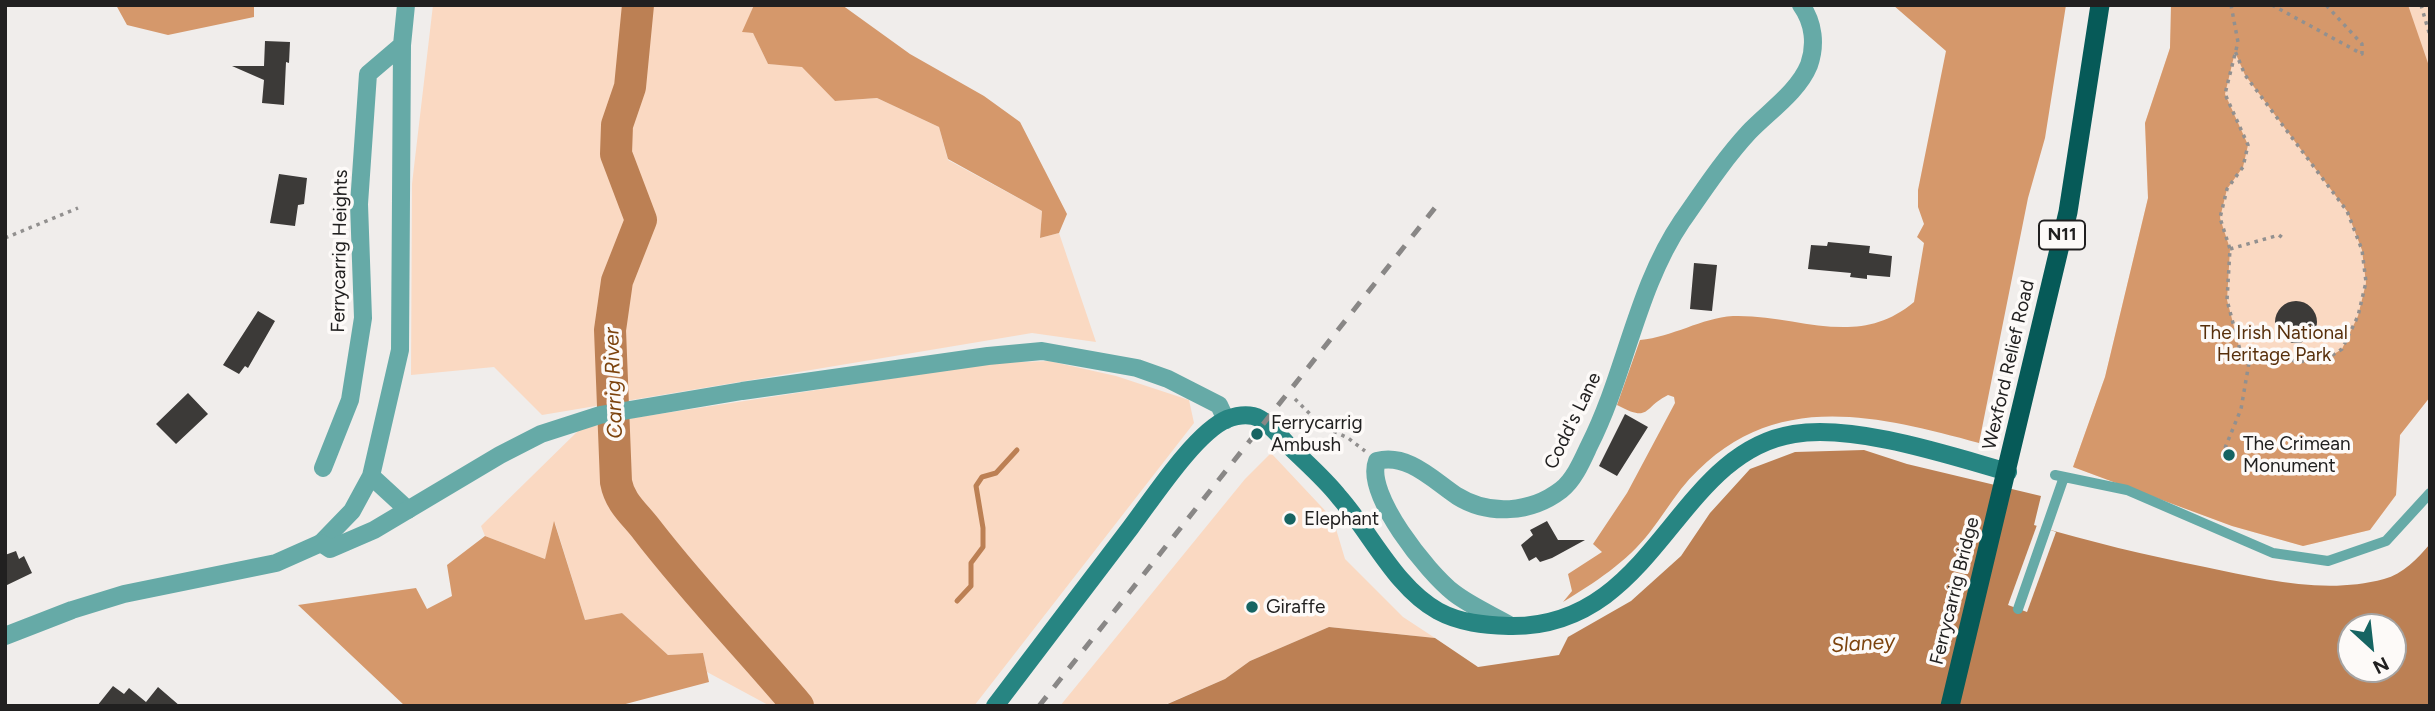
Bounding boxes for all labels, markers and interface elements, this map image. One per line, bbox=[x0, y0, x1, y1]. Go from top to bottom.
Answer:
street label: Ferrycarrig Heights bbox=[327, 169, 353, 333]
road number: N11 bbox=[2039, 220, 2085, 249]
street label: Wexford Relief Road bbox=[1978, 278, 2040, 452]
park label: The Irish National Heritage Park bbox=[2200, 322, 2348, 366]
water label: Carrig River bbox=[599, 327, 629, 439]
street label: Codd's Lane bbox=[1540, 369, 1606, 473]
place label: Ferrycarrig Ambush bbox=[1271, 412, 1363, 456]
marker: Ferrycarrig Ambush bbox=[1249, 426, 1265, 442]
place label: The Crimean Monument bbox=[2243, 433, 2351, 477]
marker: The Crimean Monument bbox=[2221, 447, 2237, 463]
place label: Elephant bbox=[1304, 508, 1379, 530]
marker: Elephant bbox=[1282, 511, 1298, 527]
street label: Ferrycarrig Bridge bbox=[1926, 515, 1984, 667]
place label: Giraffe bbox=[1266, 596, 1325, 618]
marker: Giraffe bbox=[1244, 599, 1260, 615]
north arrow bbox=[2337, 613, 2407, 683]
water label: Slaney bbox=[1830, 629, 1896, 659]
text: N bbox=[2369, 652, 2393, 679]

